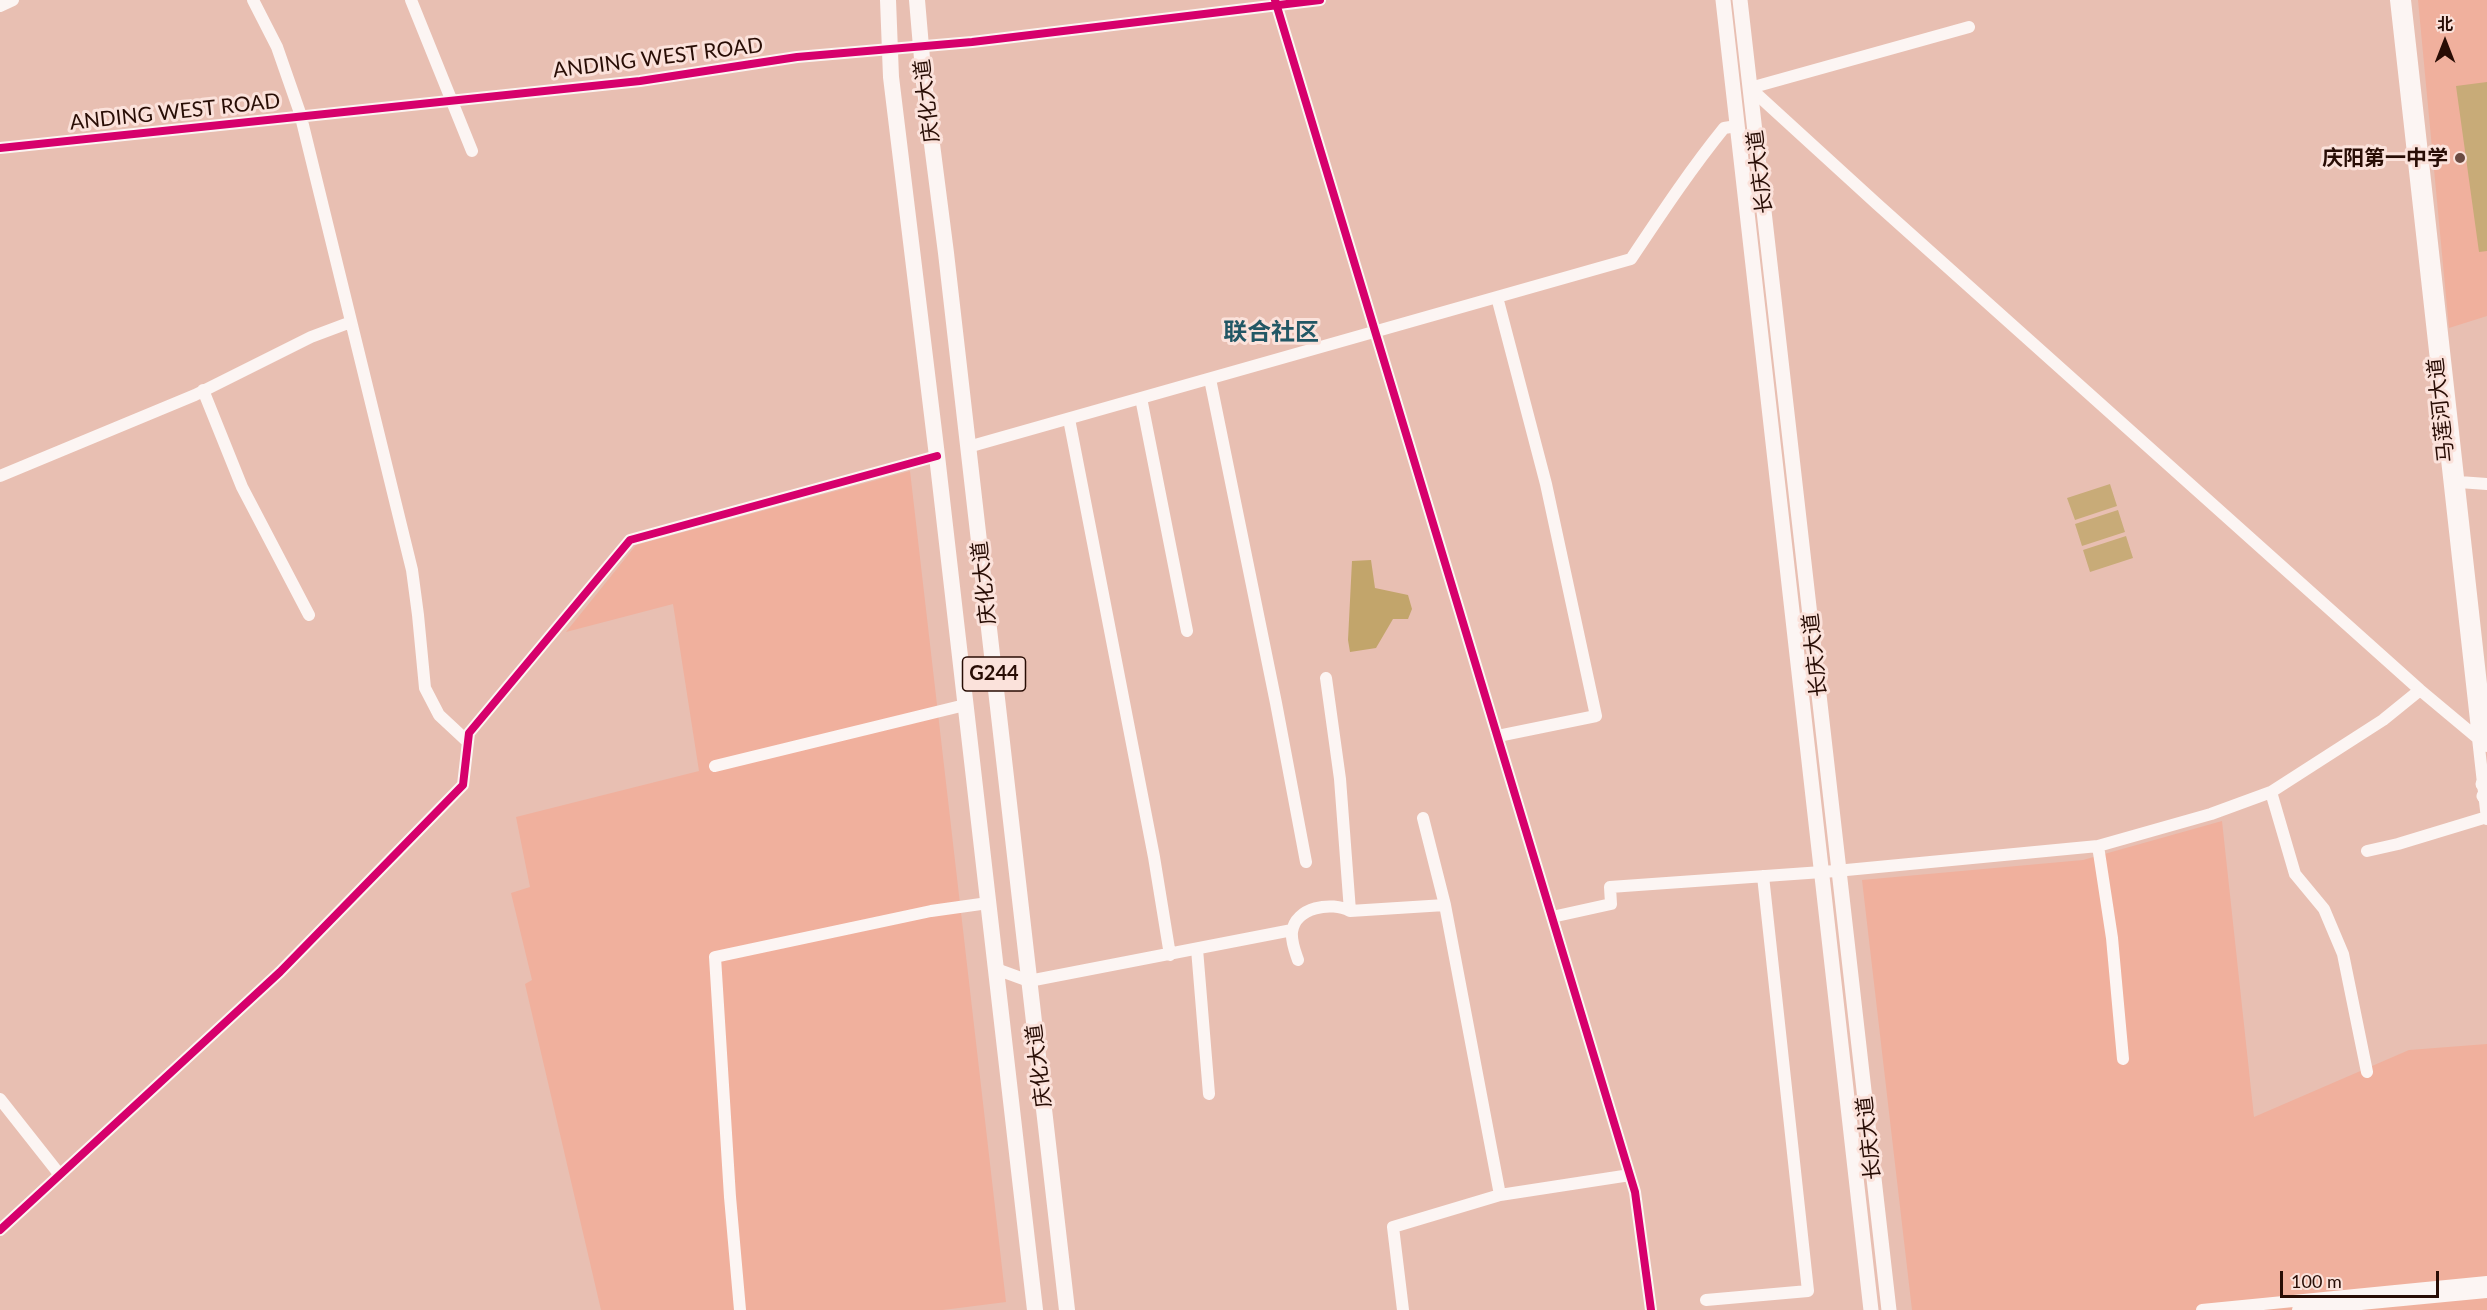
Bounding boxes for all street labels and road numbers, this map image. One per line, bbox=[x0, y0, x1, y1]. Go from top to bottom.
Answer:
street label: ANDING WEST ROAD bbox=[552, 33, 764, 83]
street label: 庆化大道 bbox=[909, 58, 945, 144]
street label: ANDING WEST ROAD bbox=[69, 88, 281, 136]
street label: 长庆大道 bbox=[1742, 129, 1778, 215]
street label: 马莲河大道 bbox=[2423, 356, 2459, 464]
street label: 庆化大道 bbox=[967, 540, 1001, 626]
street label: 长庆大道 bbox=[1798, 612, 1832, 698]
road number: G244 bbox=[962, 657, 1026, 691]
street label: 庆化大道 bbox=[1021, 1023, 1057, 1109]
street label: 长庆大道 bbox=[1852, 1095, 1886, 1181]

